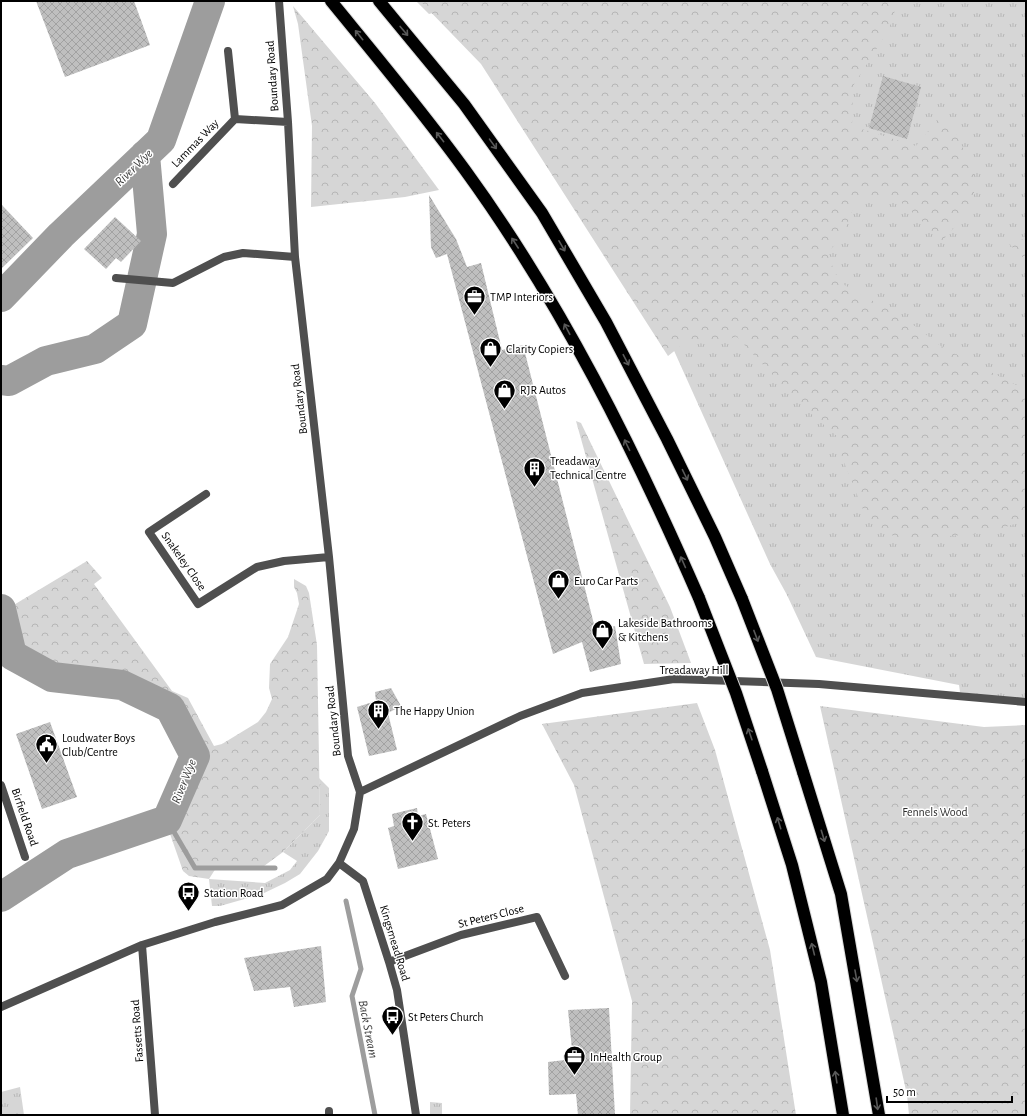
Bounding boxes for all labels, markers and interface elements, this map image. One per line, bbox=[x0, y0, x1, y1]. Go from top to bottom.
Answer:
one-way arrow bbox=[400, 25, 409, 36]
one-way arrow bbox=[355, 30, 364, 41]
street label: Boundary Road bbox=[264, 40, 281, 112]
street label: Lammas Way bbox=[169, 117, 222, 170]
one-way arrow bbox=[436, 132, 444, 143]
one-way arrow bbox=[489, 139, 497, 150]
water label: River Wye bbox=[113, 147, 155, 189]
one-way arrow bbox=[511, 238, 519, 249]
one-way arrow bbox=[558, 240, 566, 252]
office icon: TMP Interiors bbox=[462, 284, 488, 317]
place label: TMP Interiors bbox=[490, 291, 553, 303]
one-way arrow bbox=[563, 323, 570, 335]
shop icon: Clarity Copiers bbox=[477, 336, 503, 369]
place label: Clarity Copiers bbox=[506, 343, 573, 356]
one-way arrow bbox=[622, 354, 630, 366]
street label: Boundary Road bbox=[289, 363, 310, 435]
shop icon: RJR Autos bbox=[491, 377, 517, 410]
place label: RJR Autos bbox=[520, 384, 566, 396]
one-way arrow bbox=[623, 439, 630, 451]
building icon: Treadaway Technical Centre bbox=[521, 455, 547, 488]
place label: Treadaway Technical Centre bbox=[550, 455, 626, 481]
one-way arrow bbox=[682, 469, 689, 481]
street label: Snakeley Close bbox=[159, 529, 209, 593]
one-way arrow bbox=[679, 556, 686, 568]
shop icon: Euro Car Parts bbox=[545, 568, 571, 601]
place label: Euro Car Parts bbox=[574, 575, 638, 587]
shop icon: Lakeside Bathrooms & Kitchens bbox=[590, 617, 616, 650]
place label: Lakeside Bathrooms & Kitchens bbox=[618, 617, 712, 643]
one-way arrow bbox=[753, 629, 760, 641]
street label: Treadaway Hill bbox=[659, 664, 729, 677]
street label: Boundary Road bbox=[323, 685, 344, 757]
building icon: The Happy Union bbox=[365, 698, 391, 731]
place label: The Happy Union bbox=[394, 705, 475, 718]
one-way arrow bbox=[746, 727, 753, 740]
public building icon: Loudwater Boys Club/Centre bbox=[33, 732, 59, 765]
place label: Loudwater Boys Club/Centre bbox=[62, 732, 135, 758]
water label: River Wye bbox=[170, 757, 199, 806]
street label: Birfield Road bbox=[9, 786, 41, 848]
park label: Fennels Wood bbox=[902, 806, 968, 818]
church icon: St. Peters bbox=[400, 810, 426, 843]
place label: St. Peters bbox=[428, 817, 471, 829]
one-way arrow bbox=[775, 817, 782, 830]
one-way arrow bbox=[820, 829, 827, 842]
bus stop icon: Station Road bbox=[176, 880, 202, 913]
place label: Station Road bbox=[204, 887, 264, 899]
street label: St Peters Close bbox=[457, 902, 525, 930]
street label: Kingsmead Road bbox=[378, 904, 412, 982]
one-way arrow bbox=[808, 943, 816, 956]
one-way arrow bbox=[852, 969, 860, 982]
street label: Fassetts Road bbox=[129, 999, 145, 1063]
water label: Back Stream bbox=[356, 999, 380, 1059]
bus stop icon: St Peters Church bbox=[379, 1004, 405, 1037]
place label: St Peters Church bbox=[408, 1011, 483, 1023]
office icon: InHealth Group bbox=[562, 1044, 588, 1077]
place label: InHealth Group bbox=[590, 1051, 662, 1063]
one-way arrow bbox=[832, 1070, 840, 1083]
scale bar bbox=[887, 1078, 1012, 1104]
text: 50 m bbox=[893, 1086, 916, 1098]
one-way arrow bbox=[873, 1097, 881, 1110]

